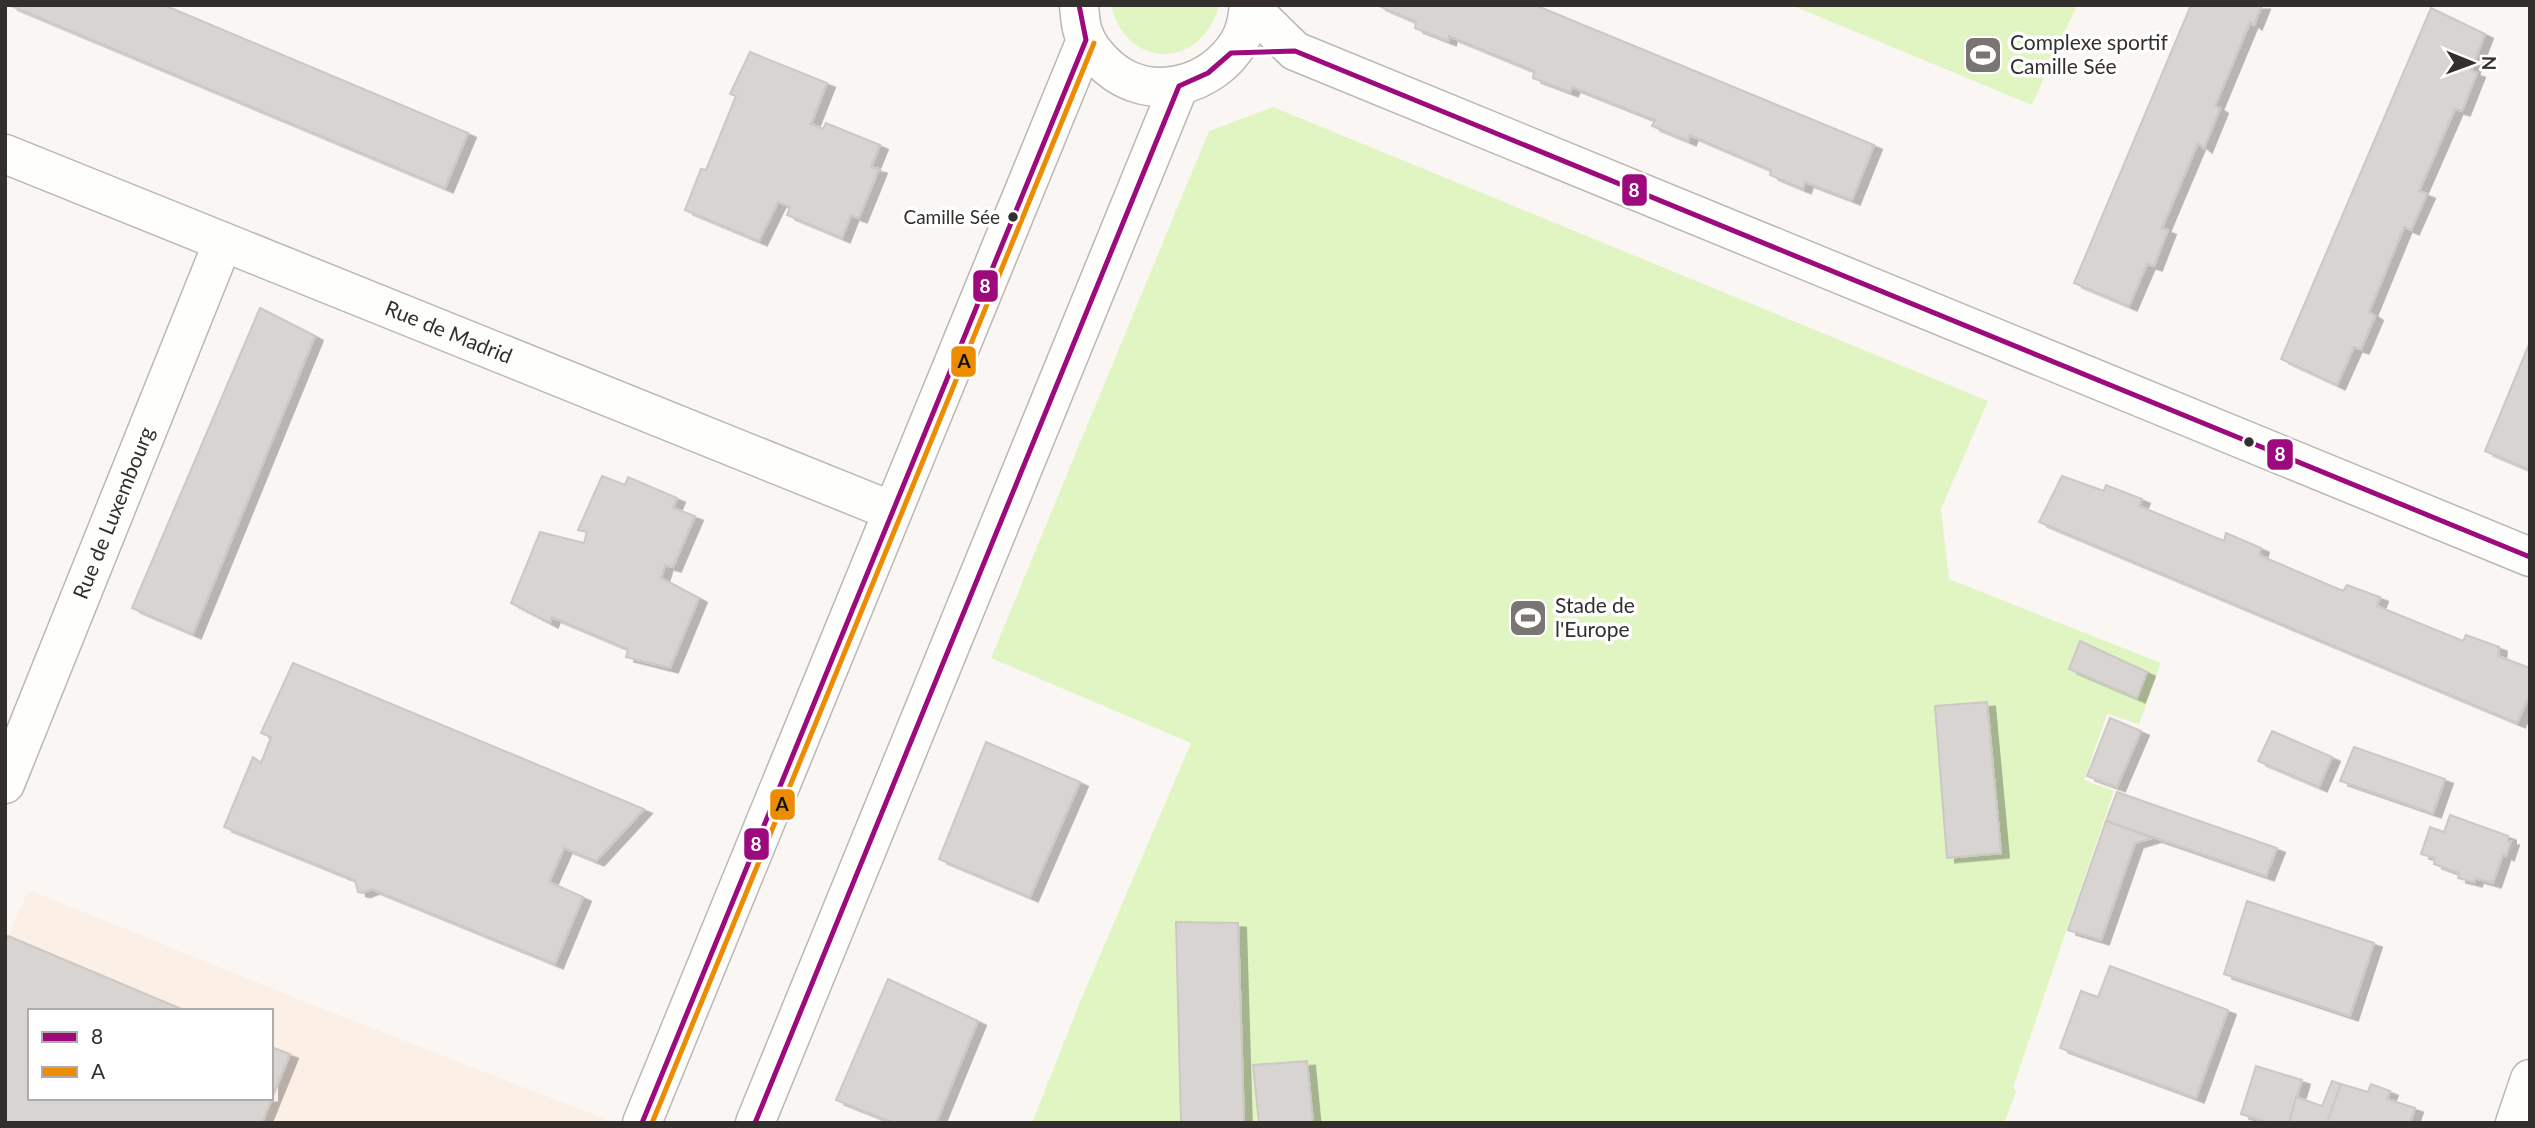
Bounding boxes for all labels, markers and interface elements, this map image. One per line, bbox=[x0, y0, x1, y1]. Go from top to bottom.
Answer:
north arrow bbox=[2437, 28, 2507, 98]
place label: Complexe sportif Camille Sée bbox=[2010, 29, 2168, 78]
sports icon: Complexe sportif Camille Sée bbox=[1962, 34, 2004, 76]
text: N bbox=[2478, 56, 2501, 71]
line badge: 8 bbox=[1621, 173, 1648, 207]
text: 8 bbox=[1628, 178, 1640, 201]
place label: Camille Sée bbox=[903, 205, 1000, 228]
marker: Camille Sée bbox=[1006, 210, 1020, 224]
line badge: 8 bbox=[972, 269, 999, 303]
text: 8 bbox=[979, 274, 991, 297]
street label: Rue de Madrid bbox=[382, 294, 516, 368]
line badge: A bbox=[950, 345, 977, 378]
text: A bbox=[956, 349, 971, 372]
street label: Rue de Luxembourg bbox=[67, 423, 158, 602]
unlabelled marker bbox=[2242, 435, 2256, 449]
line badge: 8 bbox=[2266, 438, 2294, 471]
text: 8 bbox=[2274, 442, 2286, 465]
place label: Stade de l'Europe bbox=[1555, 592, 1635, 641]
sports icon: Stade de l'Europe bbox=[1507, 597, 1549, 639]
line badge: A bbox=[769, 788, 796, 821]
text: A bbox=[774, 792, 789, 815]
line badge: 8 bbox=[743, 827, 770, 861]
text: 8 bbox=[750, 832, 762, 855]
legend bbox=[28, 1009, 273, 1100]
text: 8 bbox=[91, 1023, 103, 1048]
text: A bbox=[91, 1058, 106, 1083]

